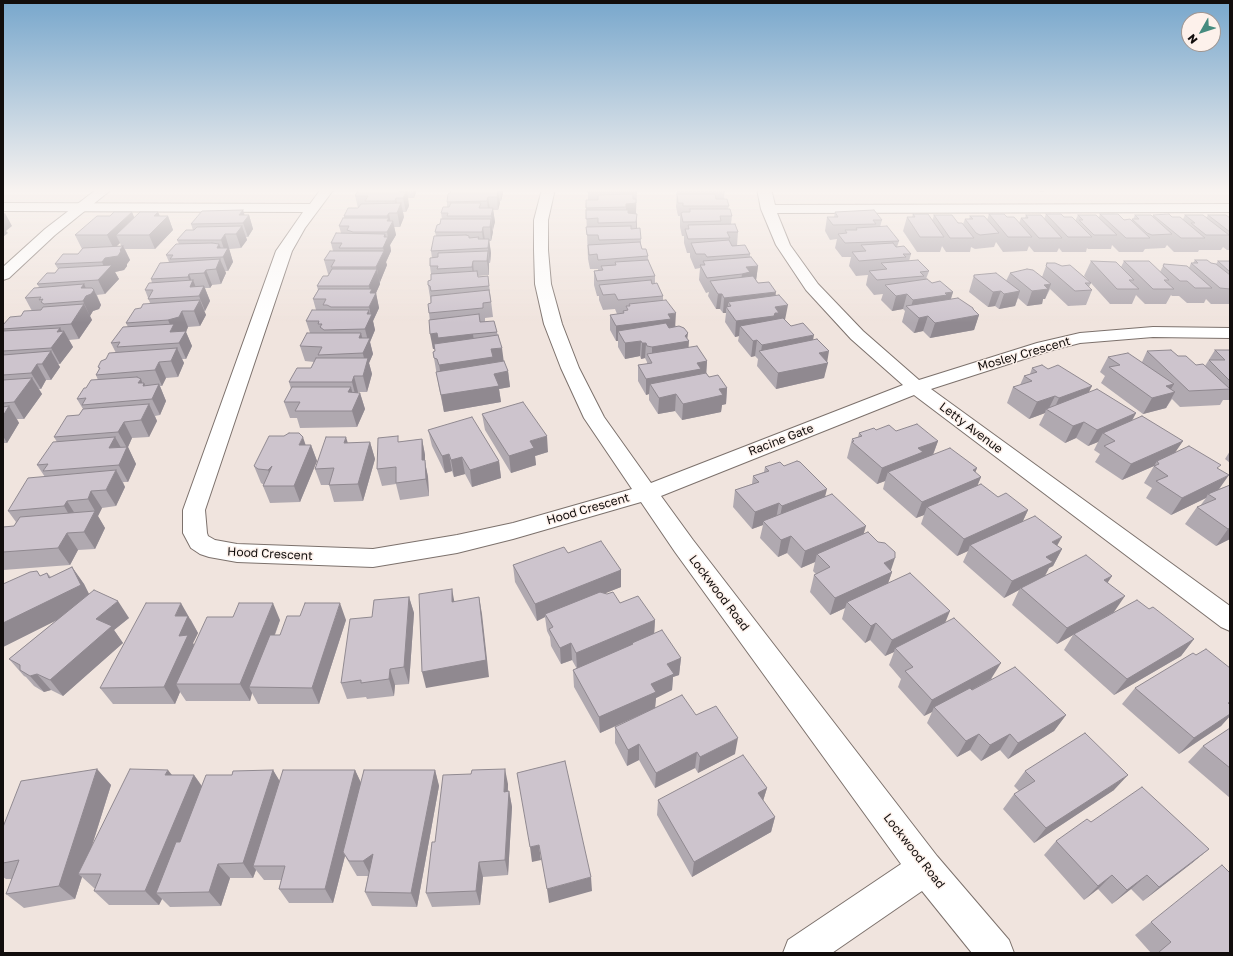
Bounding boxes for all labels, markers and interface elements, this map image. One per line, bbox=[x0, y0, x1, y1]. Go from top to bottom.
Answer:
north arrow bbox=[1181, 12, 1221, 52]
text: N bbox=[1184, 32, 1200, 47]
street label: Mosley Crescent bbox=[976, 334, 1072, 374]
street label: Letty Avenue bbox=[937, 400, 1005, 456]
street label: Racine Gate bbox=[746, 421, 816, 459]
street label: Hood Crescent bbox=[545, 490, 631, 528]
street label: Hood Crescent bbox=[227, 545, 313, 563]
street label: Lockwood Road bbox=[686, 552, 752, 634]
street label: Lockwood Road bbox=[880, 811, 948, 891]

